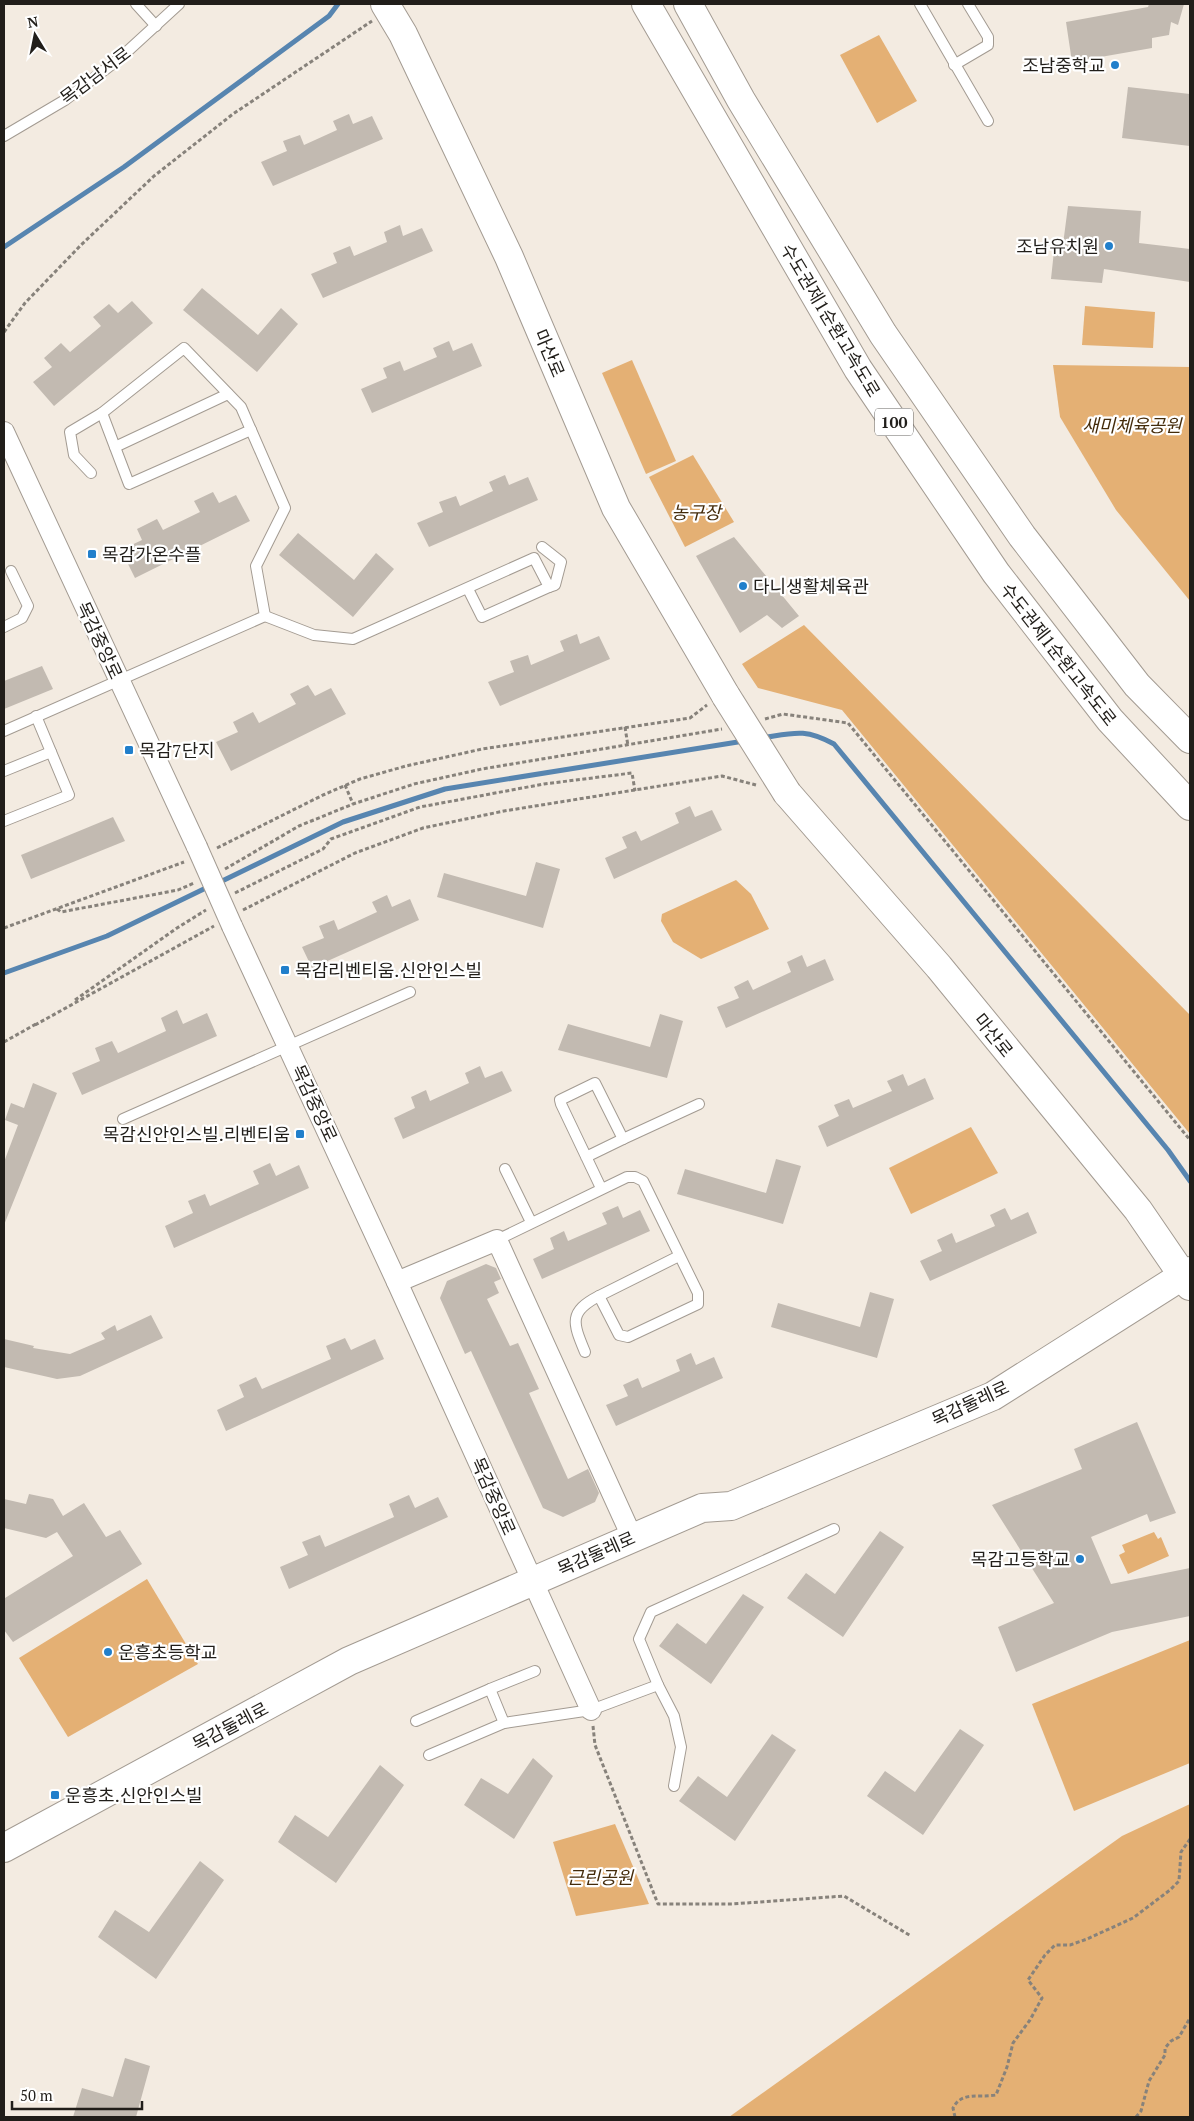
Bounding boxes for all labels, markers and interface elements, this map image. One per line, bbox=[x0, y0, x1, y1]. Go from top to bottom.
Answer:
north arrow bbox=[10, 10, 60, 60]
text: N bbox=[26, 11, 40, 32]
street label: 목감남서로 bbox=[55, 40, 135, 110]
place label: 조남중학교 bbox=[1022, 53, 1105, 77]
marker: 조남중학교 bbox=[1109, 59, 1121, 71]
place label: 조남유치원 bbox=[1016, 234, 1099, 258]
street label: 수도권제1순환고속도로 bbox=[776, 239, 886, 401]
marker: 조남유치원 bbox=[1103, 240, 1115, 252]
street label: 마산로 bbox=[529, 325, 571, 381]
road number: 100 bbox=[875, 408, 913, 436]
park label: 새미체육공원 bbox=[1082, 413, 1183, 437]
park label: 농구장 bbox=[671, 500, 723, 524]
place label: 목감가온수플 bbox=[102, 542, 201, 566]
marker: 목감가온수플 bbox=[86, 548, 98, 560]
place label: 다니생활체육관 bbox=[753, 574, 869, 598]
street label: 수도권제1순환고속도로 bbox=[996, 578, 1122, 730]
marker: 다니생활체육관 bbox=[737, 580, 749, 592]
street label: 목감중앙로 bbox=[72, 597, 128, 683]
place label: 목감7단지 bbox=[139, 738, 215, 762]
marker: 목감7단지 bbox=[123, 744, 135, 756]
place label: 목감리벤티움.신안인스빌 bbox=[295, 958, 482, 982]
marker: 목감리벤티움.신안인스빌 bbox=[279, 964, 291, 976]
street label: 마산로 bbox=[969, 1008, 1019, 1062]
street label: 목감중앙로 bbox=[287, 1060, 343, 1146]
place label: 목감신안인스빌.리벤티움 bbox=[103, 1122, 290, 1146]
marker: 목감신안인스빌.리벤티움 bbox=[294, 1128, 306, 1140]
street label: 목감둘레로 bbox=[927, 1375, 1013, 1431]
street label: 목감중앙로 bbox=[466, 1453, 522, 1539]
street label: 목감둘레로 bbox=[553, 1525, 639, 1581]
place label: 목감고등학교 bbox=[971, 1547, 1070, 1571]
marker: 목감고등학교 bbox=[1074, 1553, 1086, 1565]
place label: 운흥초등학교 bbox=[118, 1640, 217, 1664]
marker: 운흥초등학교 bbox=[102, 1646, 114, 1658]
street label: 목감둘레로 bbox=[188, 1696, 272, 1756]
place label: 운흥초.신안인스빌 bbox=[65, 1783, 203, 1807]
marker: 운흥초.신안인스빌 bbox=[49, 1789, 61, 1801]
park label: 근린공원 bbox=[567, 1865, 635, 1889]
scale bar bbox=[12, 2078, 142, 2110]
text: 50 m bbox=[20, 2085, 53, 2105]

